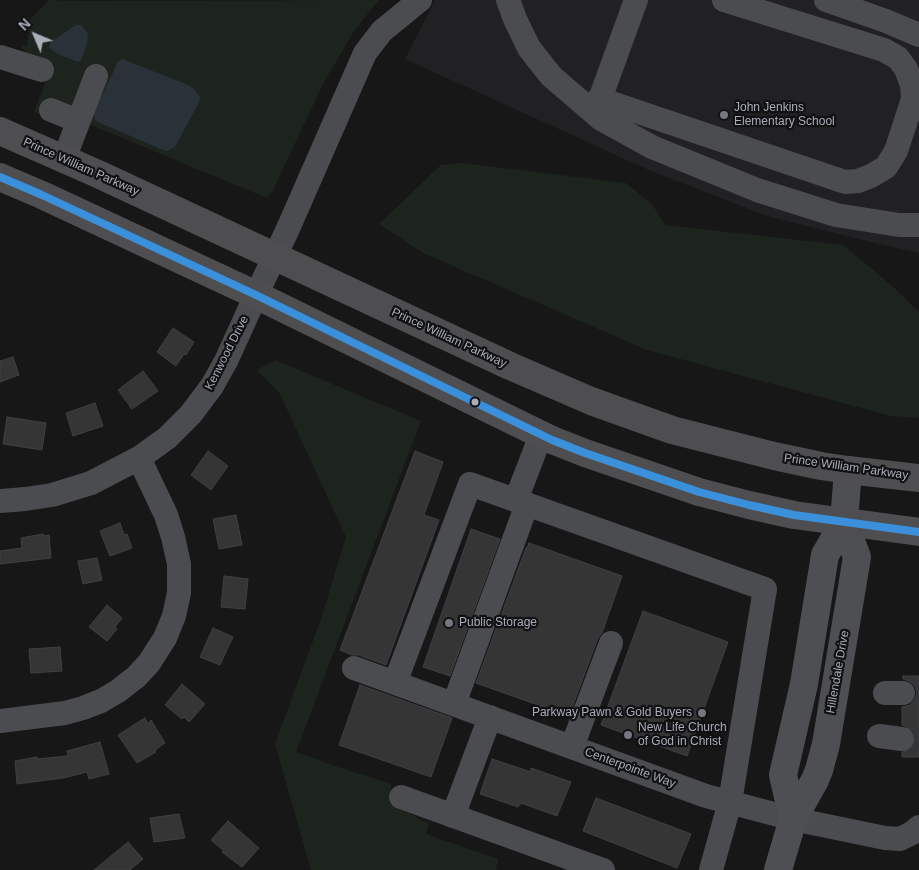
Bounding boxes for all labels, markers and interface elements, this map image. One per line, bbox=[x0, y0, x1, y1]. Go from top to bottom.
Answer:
north arrow bbox=[10, 10, 60, 60]
text: N bbox=[15, 15, 34, 34]
place label: John Jenkins Elementary School bbox=[734, 101, 835, 129]
marker: John Jenkins Elementary School bbox=[718, 109, 730, 121]
street label: Prince William Parkway bbox=[21, 135, 141, 199]
street label: Prince William Parkway bbox=[389, 305, 509, 371]
street label: Kenwood Drive bbox=[202, 313, 252, 393]
unlabelled marker bbox=[470, 397, 480, 407]
street label: Prince William Parkway bbox=[783, 451, 909, 483]
place label: Public Storage bbox=[459, 616, 537, 630]
marker: Public Storage bbox=[443, 617, 455, 629]
street label: Hillendale Drive bbox=[824, 629, 852, 715]
place label: Parkway Pawn & Gold Buyers bbox=[532, 706, 692, 720]
marker: Parkway Pawn & Gold Buyers bbox=[696, 707, 708, 719]
place label: New Life Church of God in Christ bbox=[638, 721, 727, 749]
marker: New Life Church of God in Christ bbox=[622, 729, 634, 741]
street label: Centerpointe Way bbox=[583, 745, 677, 791]

